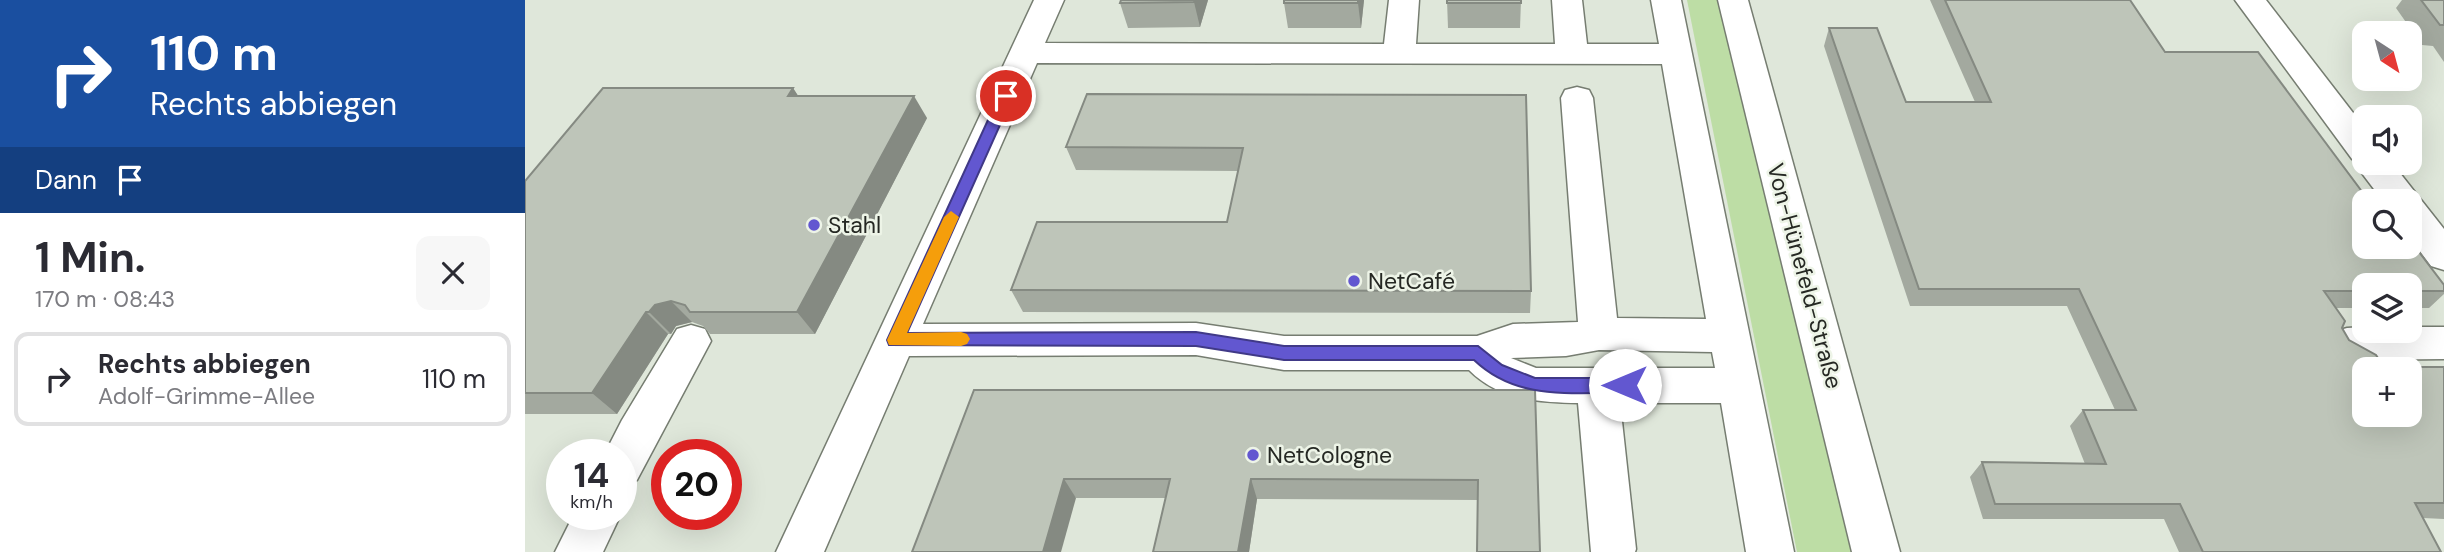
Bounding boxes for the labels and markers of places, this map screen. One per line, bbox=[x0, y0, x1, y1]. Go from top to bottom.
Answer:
pin bbox=[976, 66, 1036, 126]
place label: Stahl bbox=[828, 210, 881, 240]
marker: Stahl bbox=[806, 217, 822, 233]
place label: NetCafé bbox=[1368, 266, 1455, 296]
marker: NetCafé bbox=[1346, 273, 1362, 289]
place label: NetCologne bbox=[1267, 440, 1392, 470]
marker: NetCologne bbox=[1245, 447, 1261, 463]

